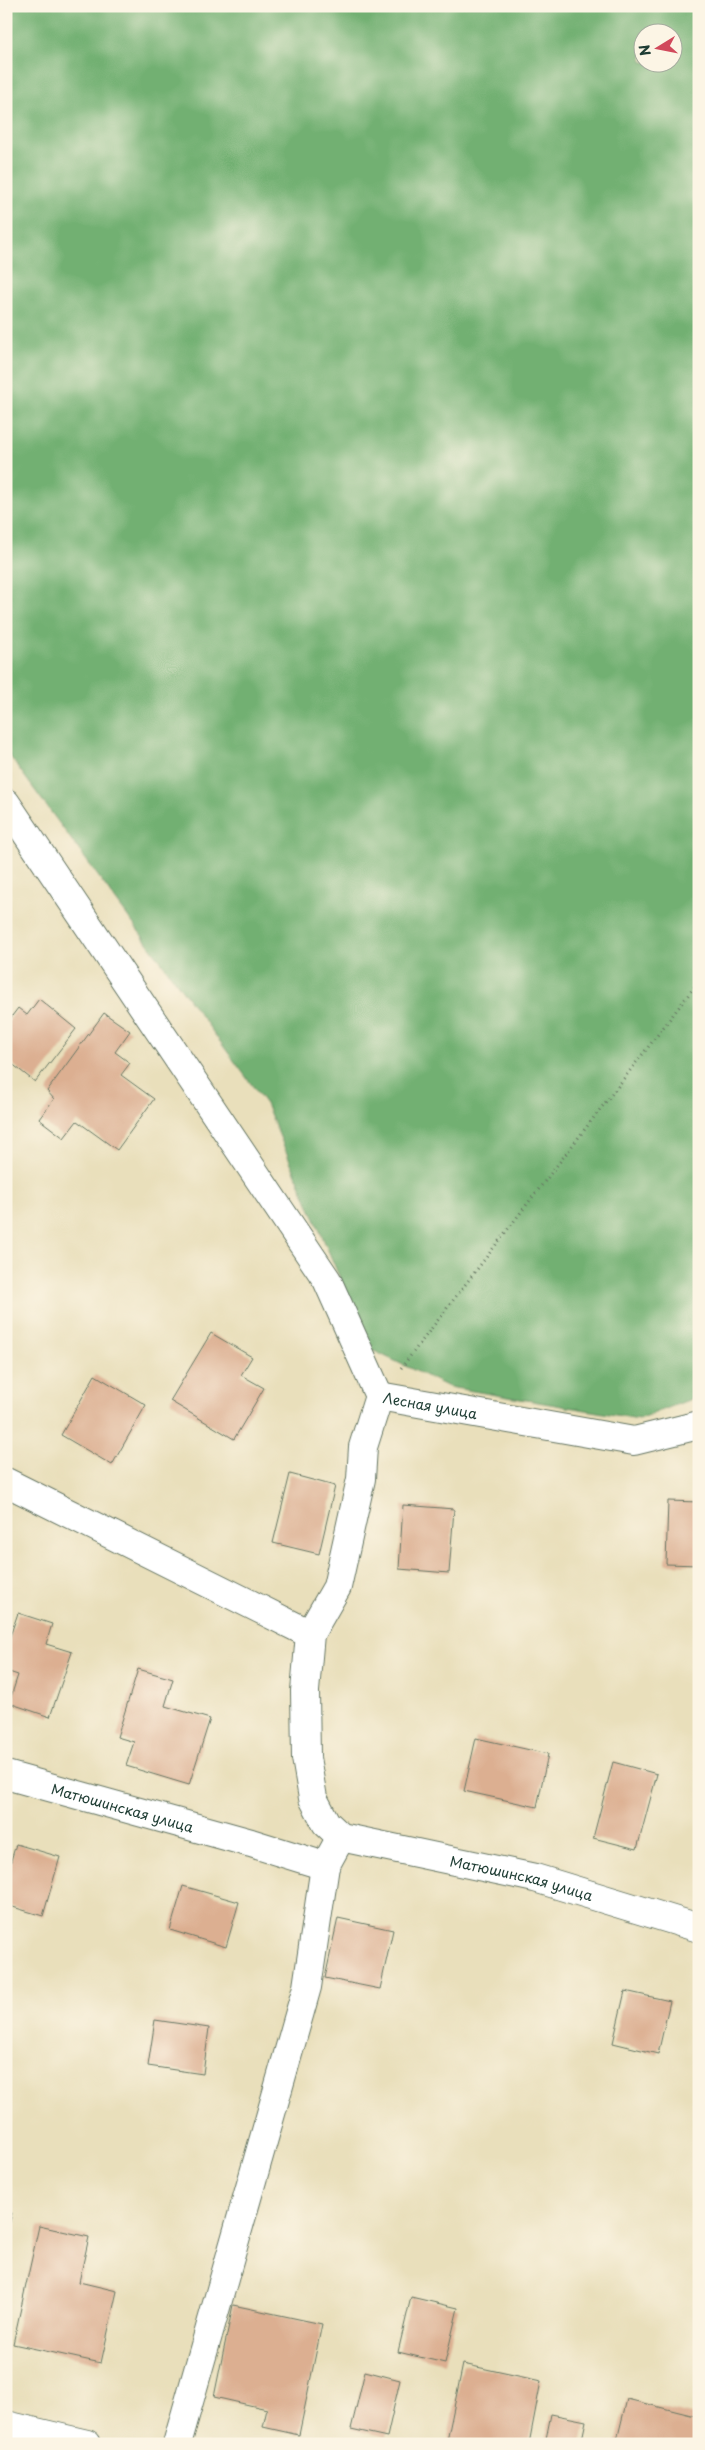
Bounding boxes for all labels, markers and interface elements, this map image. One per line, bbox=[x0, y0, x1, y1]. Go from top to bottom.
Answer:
north arrow bbox=[632, 22, 682, 72]
text: N bbox=[633, 43, 656, 58]
street label: Лесная улица bbox=[381, 1386, 479, 1424]
street label: Матюшинская улица bbox=[49, 1778, 196, 1837]
street label: Матюшинская улица bbox=[448, 1850, 596, 1906]

